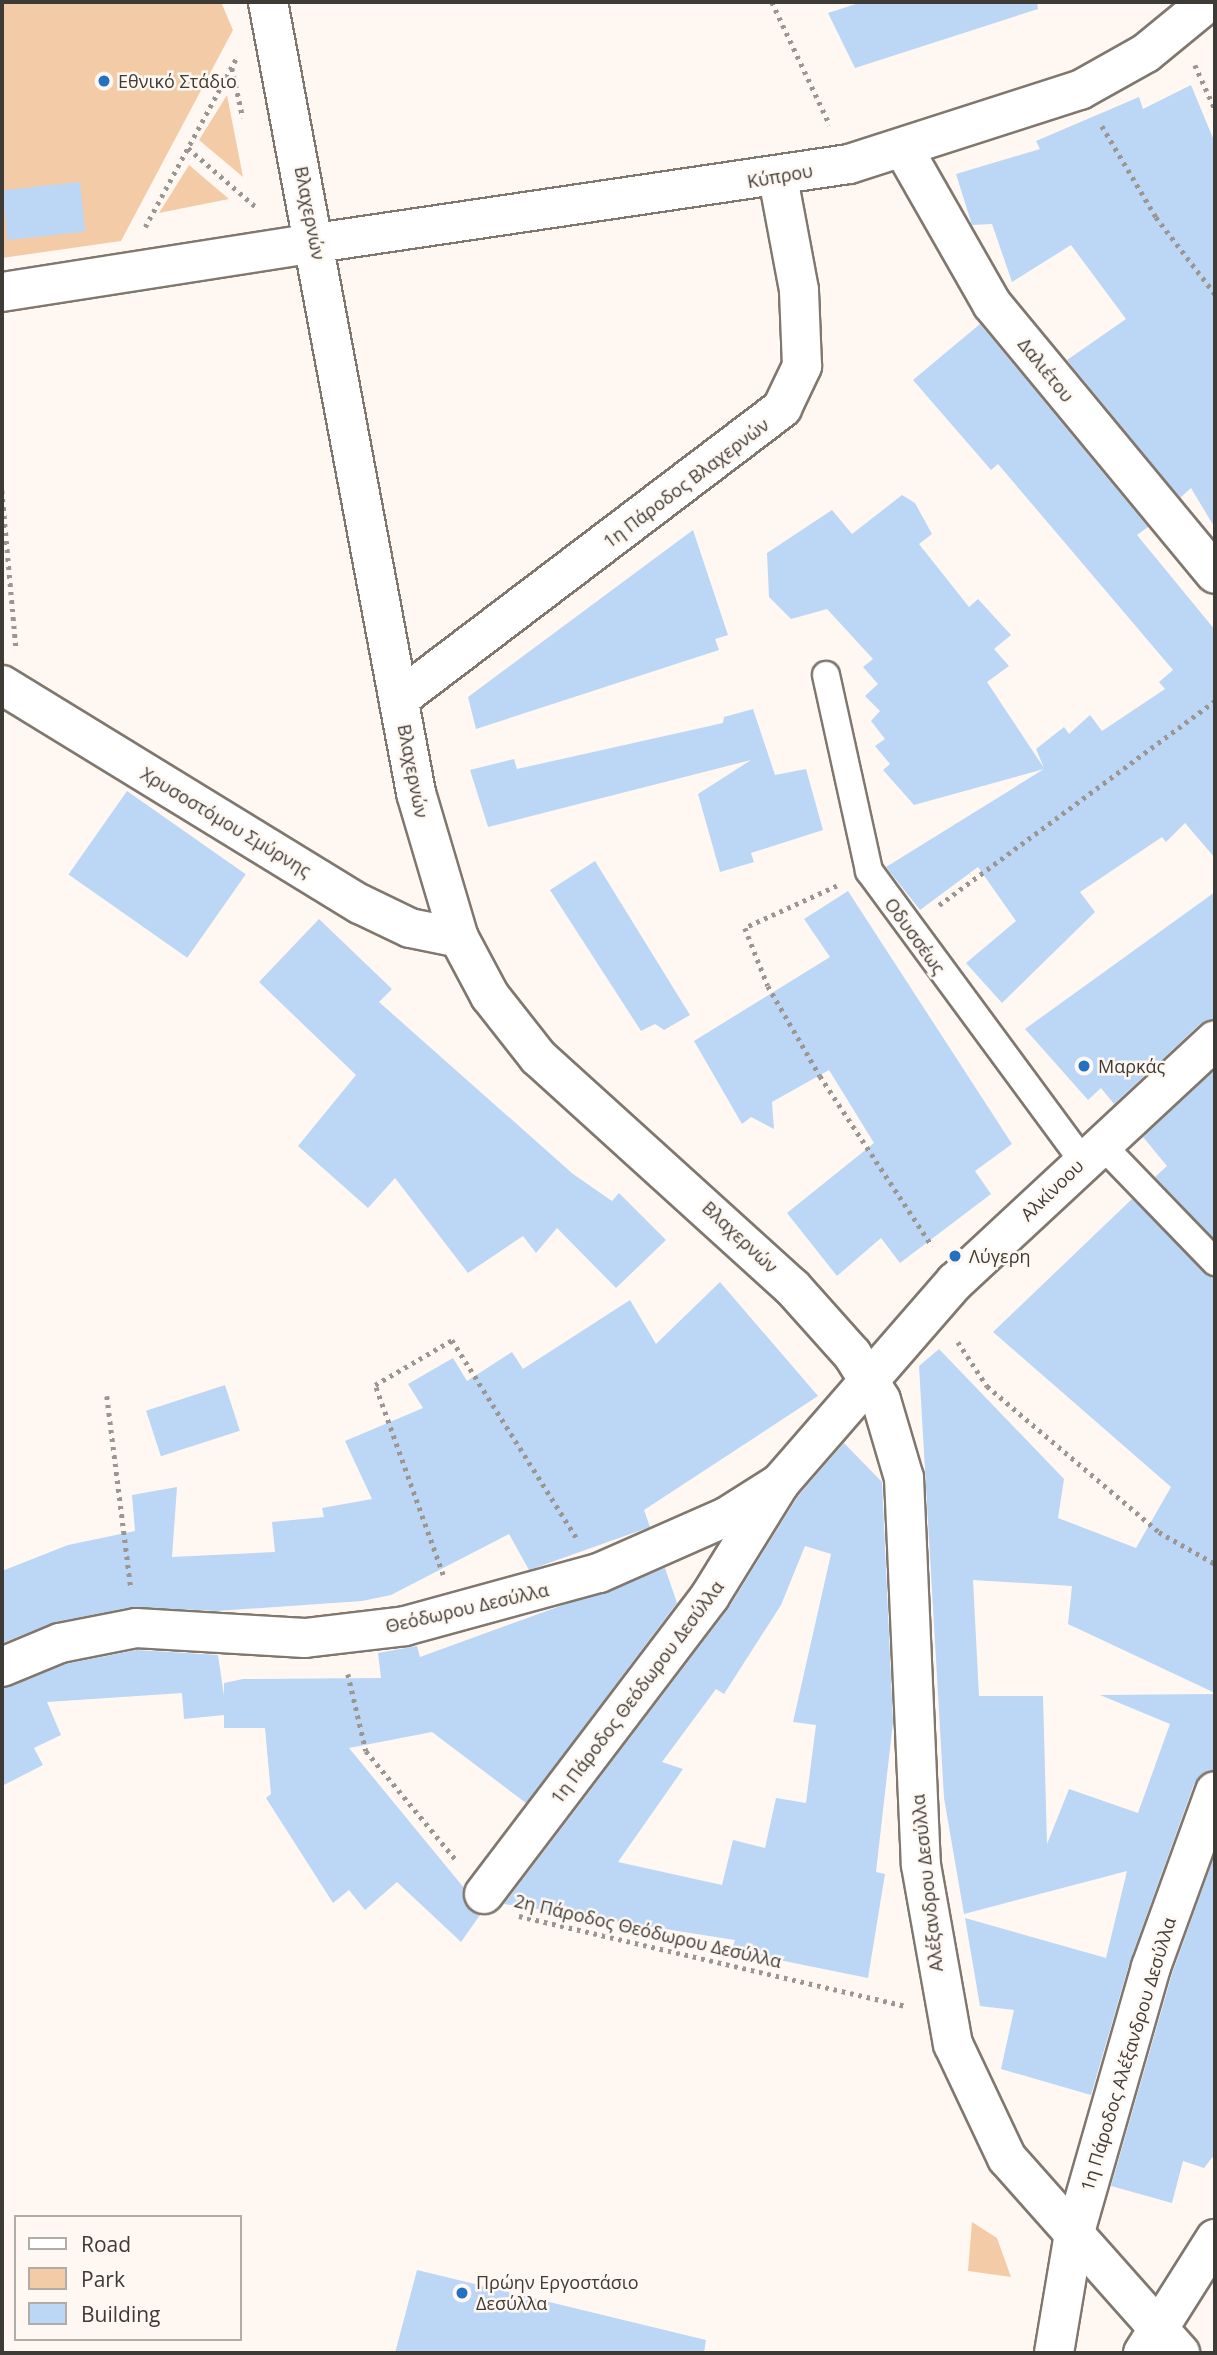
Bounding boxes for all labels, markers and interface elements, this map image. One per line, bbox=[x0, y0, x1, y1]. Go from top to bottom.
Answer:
place label: Εθνικό Στάδιο bbox=[118, 70, 237, 92]
marker: Εθνικό Στάδιο bbox=[96, 73, 112, 89]
street label: Κύπρου bbox=[745, 160, 815, 192]
street label: Βλαχερνών bbox=[290, 164, 330, 262]
street label: Δαλιέτου bbox=[1014, 334, 1078, 406]
street label: 1η Πάροδος Βλαχερνών bbox=[599, 414, 773, 552]
street label: Βλαχερνών bbox=[393, 722, 433, 820]
street label: Χρυσοστόμου Σμύρνης bbox=[137, 763, 315, 881]
street label: Οδυσσέως bbox=[880, 894, 950, 978]
place label: Μαρκάς bbox=[1098, 1055, 1165, 1077]
marker: Μαρκάς bbox=[1076, 1058, 1092, 1074]
street label: Αλκίνοου bbox=[1016, 1155, 1088, 1225]
street label: Βλαχερνών bbox=[698, 1197, 782, 1277]
place label: Λύγερη bbox=[969, 1245, 1030, 1267]
marker: Λύγερη bbox=[947, 1248, 963, 1264]
street label: 1η Πάροδος Θεόδωρου Δεσύλλα bbox=[546, 1576, 728, 1808]
street label: Θεόδωρου Δεσύλλα bbox=[383, 1579, 551, 1637]
street label: Αλέξανδρου Δεσύλλα bbox=[907, 1793, 947, 1973]
street label: 2η Πάροδος Θεόδωρου Δεσύλλα bbox=[512, 1890, 784, 1972]
street label: 1η Πάροδος Αλέξανδρου Δεσύλλα bbox=[1076, 1915, 1180, 2193]
legend bbox=[14, 2215, 242, 2341]
text: Road bbox=[81, 2230, 131, 2258]
text: Park bbox=[81, 2265, 125, 2293]
place label: Πρώην Εργοστάσιο Δεσύλλα bbox=[476, 2272, 639, 2314]
marker: Πρώην Εργοστάσιο Δεσύλλα bbox=[454, 2285, 470, 2301]
text: Building bbox=[81, 2300, 160, 2328]

